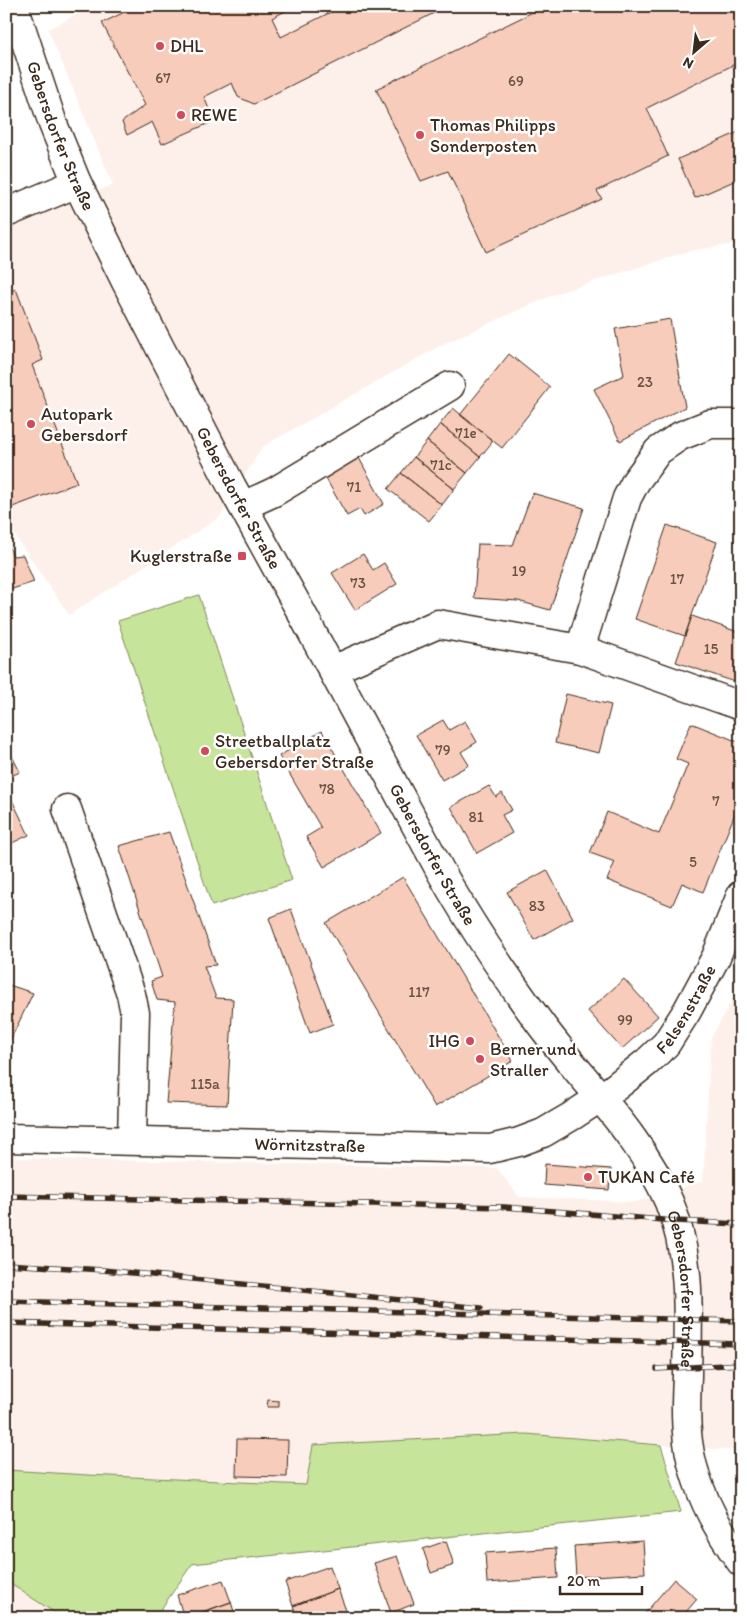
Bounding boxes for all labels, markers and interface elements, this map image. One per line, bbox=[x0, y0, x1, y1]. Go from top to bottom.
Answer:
north arrow bbox=[670, 28, 720, 78]
place label: DHL bbox=[170, 35, 203, 57]
marker: DHL bbox=[154, 40, 166, 52]
text: N bbox=[680, 53, 696, 73]
street label: Gebersdorfer Straße bbox=[22, 58, 100, 214]
house number: 67 bbox=[155, 69, 171, 87]
house number: 69 bbox=[508, 72, 524, 90]
place label: REWE bbox=[191, 104, 237, 126]
marker: REWE bbox=[175, 109, 187, 121]
place label: Thomas Philipps Sonderposten bbox=[430, 114, 556, 157]
marker: Thomas Philipps Sonderposten bbox=[414, 129, 426, 141]
house number: 23 bbox=[637, 373, 653, 391]
place label: Autopark Gebersdorf bbox=[41, 403, 128, 446]
marker: Autopark Gebersdorf bbox=[25, 418, 37, 430]
street label: Gebersdorfer Straße bbox=[192, 423, 286, 573]
house number: 71e bbox=[455, 424, 477, 442]
house number: 71c bbox=[430, 456, 452, 474]
house number: 71 bbox=[347, 478, 361, 496]
place label: Kuglerstraße bbox=[130, 545, 232, 567]
marker: Kuglerstraße bbox=[236, 550, 248, 562]
house number: 19 bbox=[512, 562, 527, 580]
house number: 17 bbox=[670, 570, 685, 588]
house number: 73 bbox=[350, 574, 366, 592]
house number: 15 bbox=[704, 640, 719, 658]
place label: Streetballplatz Gebersdorfer Straße bbox=[215, 730, 374, 773]
house number: 79 bbox=[435, 741, 451, 759]
marker: Streetballplatz Gebersdorfer Straße bbox=[199, 745, 211, 757]
house number: 78 bbox=[319, 780, 335, 798]
street label: Gebersdorfer Straße bbox=[384, 780, 481, 930]
house number: 7 bbox=[712, 792, 720, 810]
house number: 81 bbox=[468, 808, 484, 826]
house number: 5 bbox=[689, 853, 697, 871]
house number: 83 bbox=[529, 897, 545, 915]
street label: Felsenstraße bbox=[651, 961, 721, 1059]
house number: 117 bbox=[408, 983, 430, 1001]
house number: 99 bbox=[617, 1011, 633, 1029]
place label: IHG bbox=[428, 1030, 460, 1052]
marker: IHG bbox=[464, 1035, 476, 1047]
place label: Berner und Straller bbox=[490, 1038, 577, 1081]
marker: Berner und Straller bbox=[474, 1053, 486, 1065]
house number: 115a bbox=[190, 1075, 220, 1093]
street label: Wörnitzstraße bbox=[254, 1133, 366, 1157]
place label: TUKAN Café bbox=[598, 1166, 695, 1188]
marker: TUKAN Café bbox=[582, 1171, 594, 1183]
street label: Gebersdorfer Straße bbox=[662, 1207, 699, 1368]
scale bar bbox=[560, 1564, 642, 1596]
text: 20 m bbox=[567, 1572, 601, 1590]

